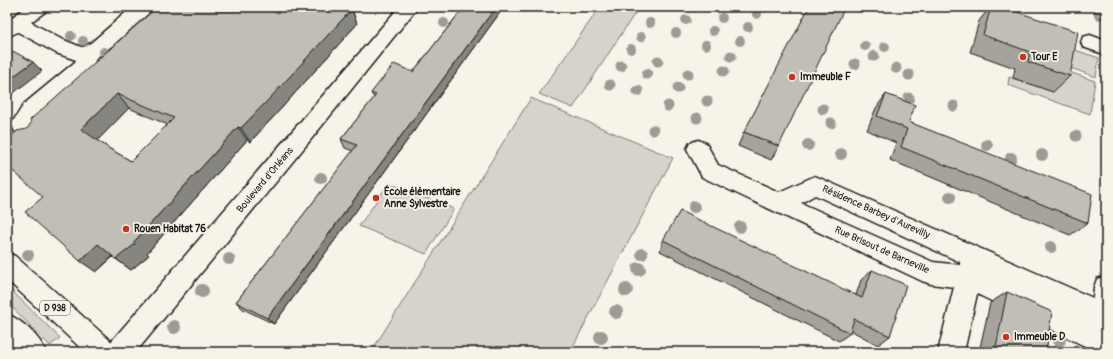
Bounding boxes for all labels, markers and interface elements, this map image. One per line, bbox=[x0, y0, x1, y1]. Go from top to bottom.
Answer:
place label: Tour E bbox=[1030, 51, 1058, 63]
marker: Tour E bbox=[1018, 52, 1028, 62]
place label: Immeuble F bbox=[800, 71, 851, 83]
marker: Immeuble F bbox=[787, 72, 797, 82]
street label: Boulevard d'Orléans bbox=[234, 144, 296, 215]
street label: Résidence Barbey d'Aurevilly bbox=[820, 183, 932, 242]
place label: École élémentaire Anne Sylvestre bbox=[384, 184, 462, 210]
marker: École élémentaire Anne Sylvestre bbox=[371, 193, 381, 203]
place label: Rouen Habitat 76 bbox=[134, 223, 206, 235]
marker: Rouen Habitat 76 bbox=[121, 224, 131, 234]
street label: Rue Brisout de Barneville bbox=[833, 224, 931, 276]
road number: D 938 bbox=[40, 301, 70, 315]
place label: Immeuble D bbox=[1014, 331, 1066, 343]
marker: Immeuble D bbox=[1001, 332, 1011, 342]

